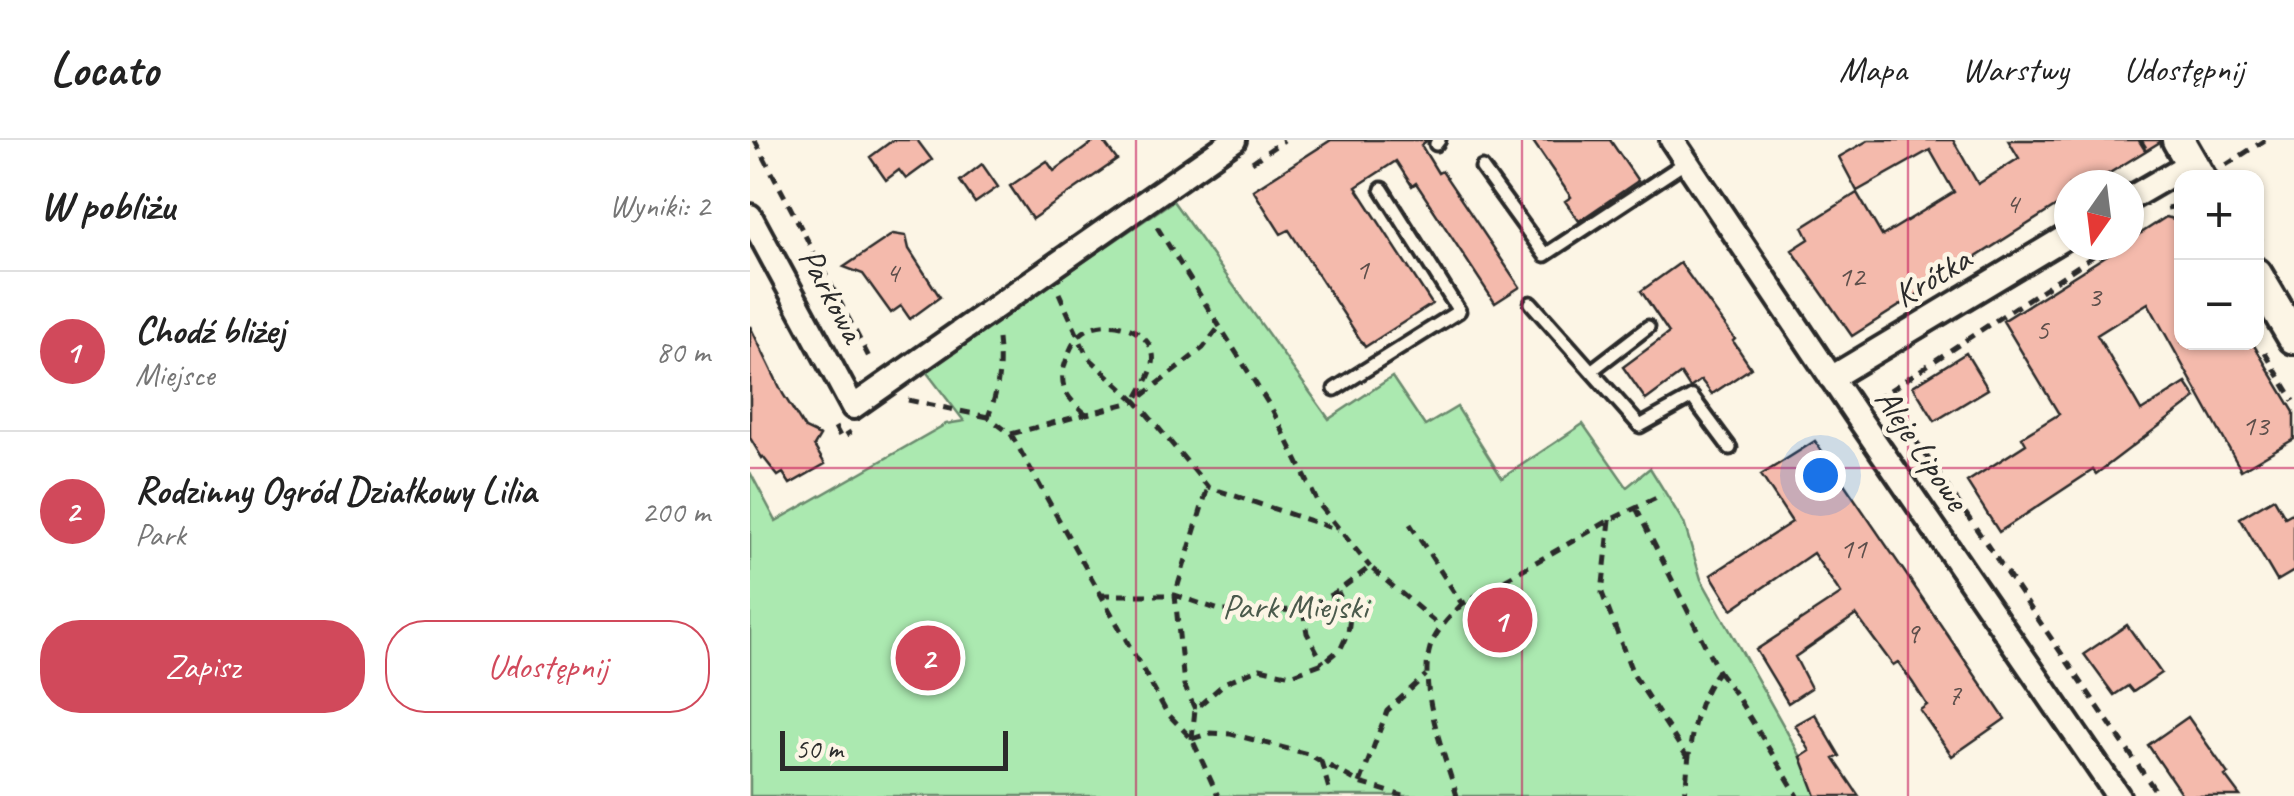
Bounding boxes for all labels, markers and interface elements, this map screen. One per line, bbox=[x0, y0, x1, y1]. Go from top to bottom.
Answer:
text: Locato bbox=[50, 39, 158, 99]
text: Mapa bbox=[1839, 47, 1907, 92]
text: Warstwy bbox=[1962, 47, 2068, 92]
text: Udostępnij bbox=[2123, 47, 2244, 92]
north arrow bbox=[2054, 170, 2144, 260]
map controls bbox=[2174, 170, 2264, 350]
button: + bbox=[2174, 170, 2264, 260]
text: W pobliżu bbox=[40, 179, 175, 232]
house number: 4 bbox=[2005, 184, 2021, 222]
text: Wyniki: 2 bbox=[609, 185, 710, 226]
street label: Krótka bbox=[1885, 235, 1981, 317]
street label: Parkowa bbox=[789, 240, 877, 352]
house number: 1 bbox=[1355, 250, 1370, 288]
house number: 4 bbox=[885, 253, 901, 291]
house number: 12 bbox=[1838, 257, 1867, 295]
button: − bbox=[2174, 260, 2264, 350]
house number: 3 bbox=[2087, 277, 2103, 315]
text: Chodź bliżej bbox=[135, 307, 285, 354]
house number: 5 bbox=[2035, 310, 2050, 348]
text: 1 bbox=[65, 331, 80, 372]
text: 80 m bbox=[656, 331, 710, 372]
text: Miejsce bbox=[135, 354, 215, 395]
street label: Aleje Lipowe bbox=[1865, 379, 1981, 521]
house number: 13 bbox=[2242, 406, 2271, 444]
your location bbox=[1795, 450, 1846, 501]
text: Rodzinny Ogród Działkowy Lilia bbox=[135, 467, 536, 514]
text: 2 bbox=[65, 491, 80, 532]
text: 200 m bbox=[641, 491, 710, 532]
text: Park bbox=[135, 514, 186, 555]
house number: 11 bbox=[1840, 529, 1868, 567]
pin: 1 bbox=[1468, 582, 1532, 658]
park label: Park Miejski bbox=[1222, 584, 1372, 629]
house number: 9 bbox=[1905, 614, 1921, 652]
button: Zapisz bbox=[40, 620, 365, 713]
button: Udostępnij bbox=[385, 620, 710, 713]
pin: 2 bbox=[896, 620, 960, 696]
house number: 7 bbox=[1947, 675, 1962, 713]
scale bar bbox=[780, 726, 1008, 770]
text: 50 m bbox=[795, 731, 843, 766]

